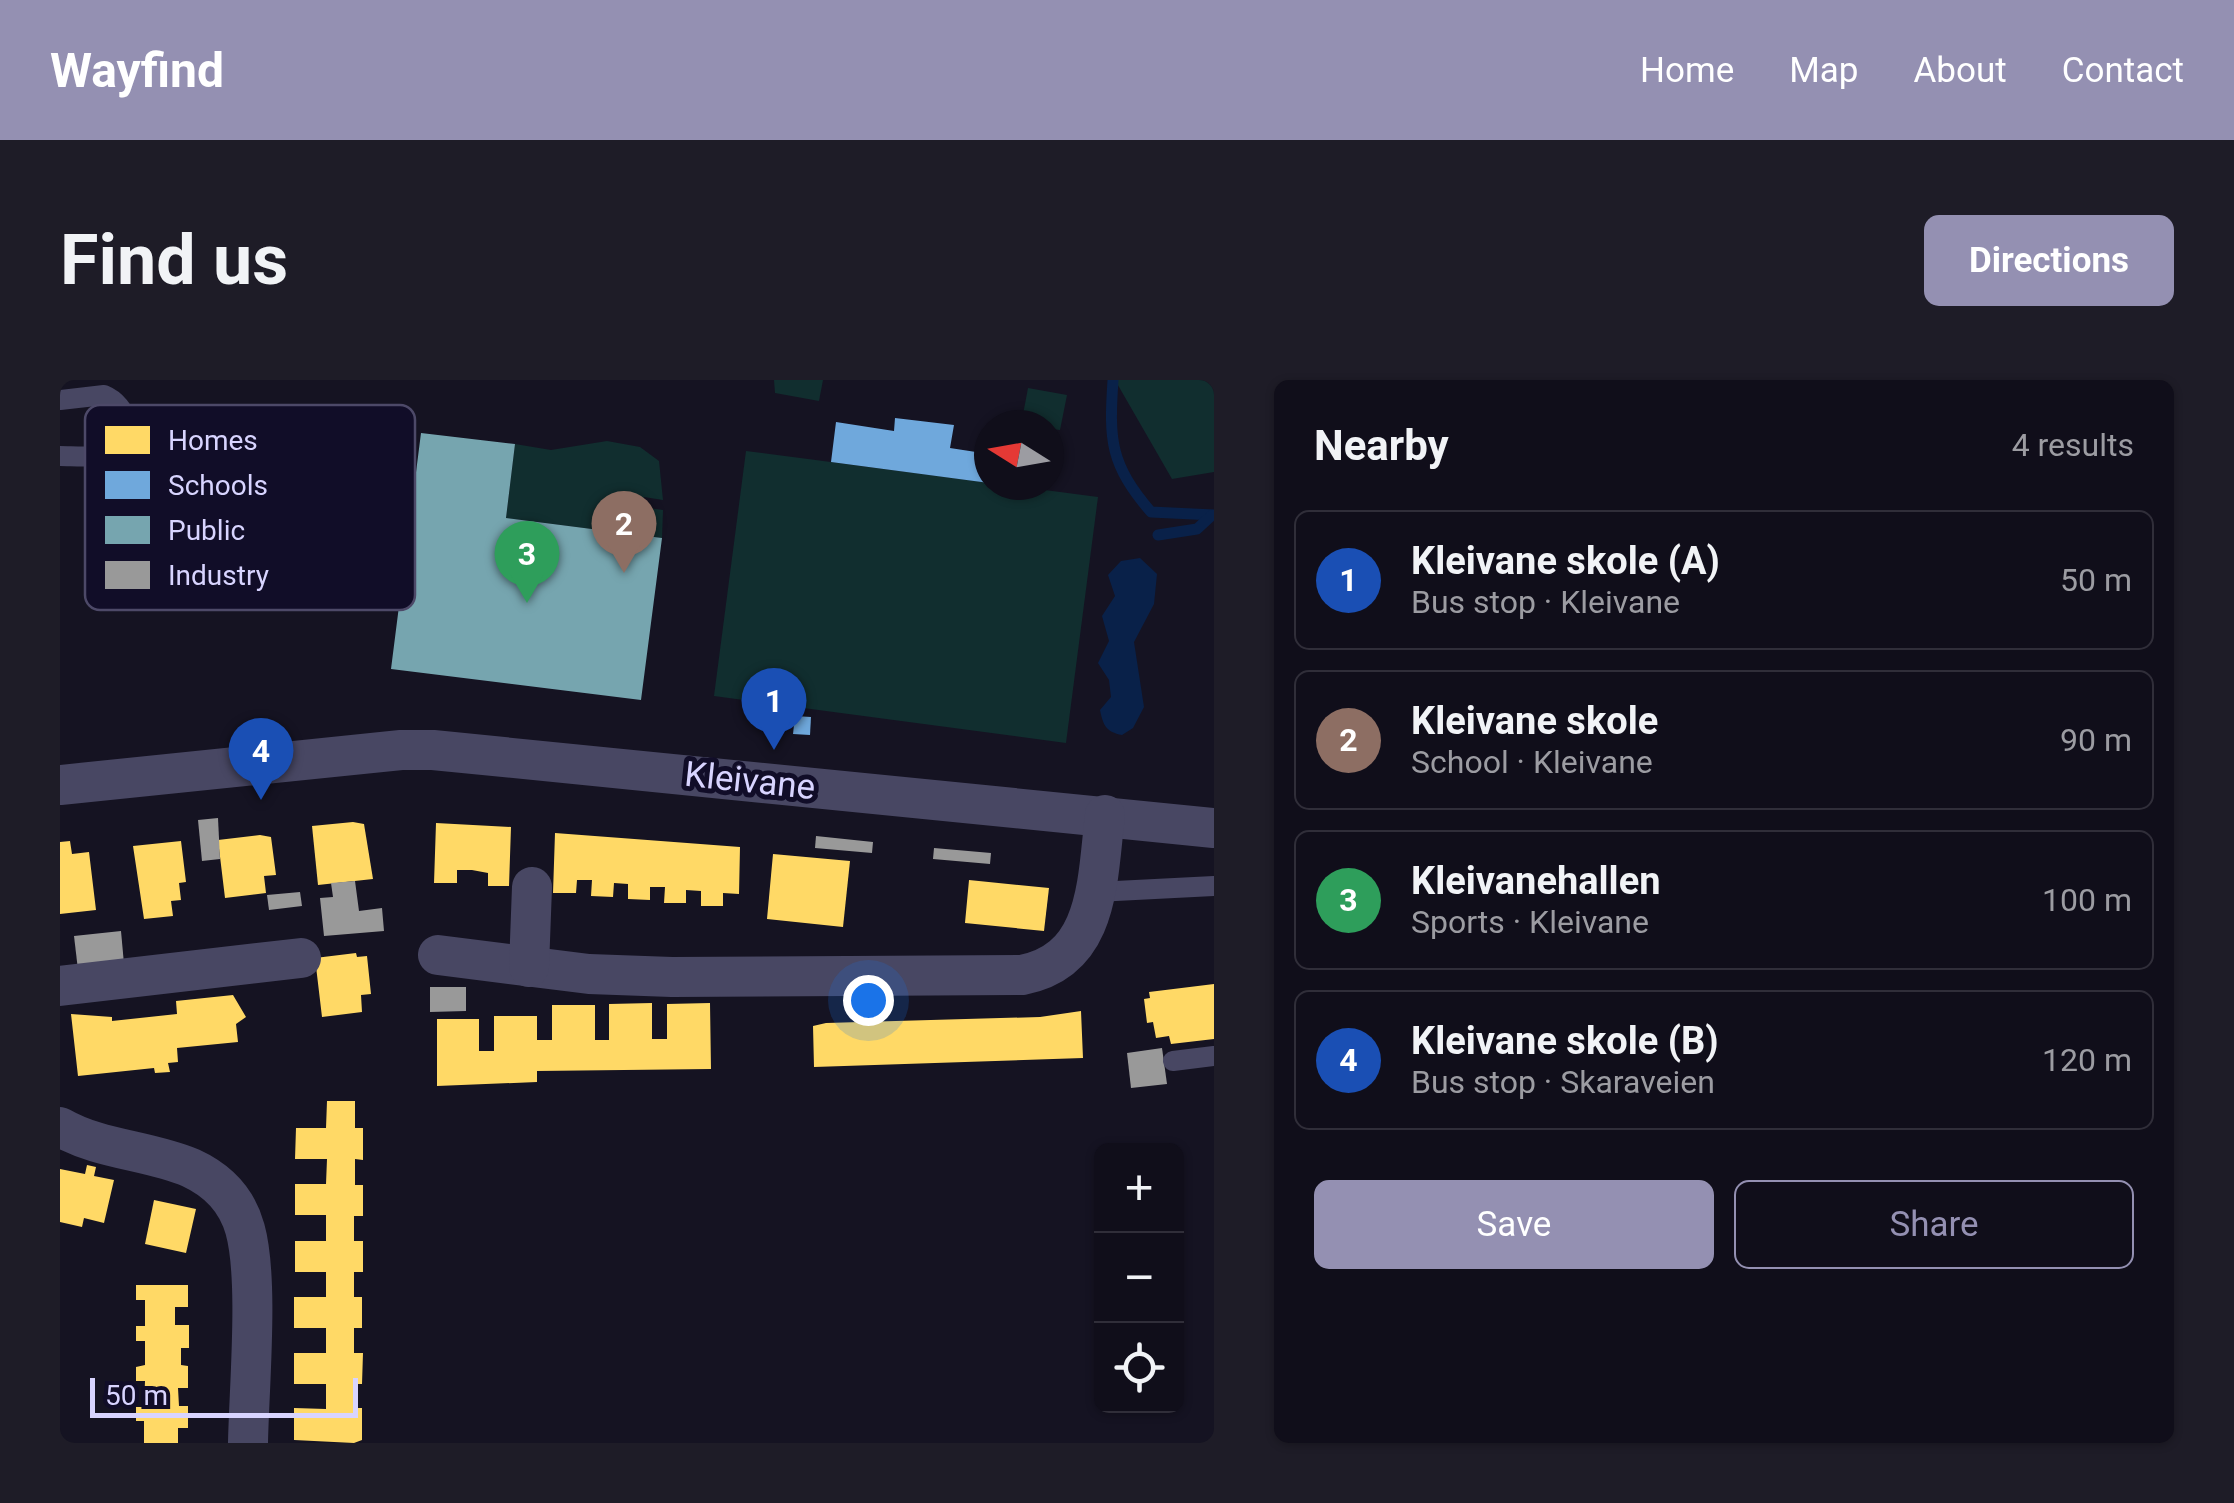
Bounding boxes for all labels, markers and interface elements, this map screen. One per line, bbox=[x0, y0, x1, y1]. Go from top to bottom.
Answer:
text: Wayfind bbox=[50, 42, 224, 99]
text: Home bbox=[1640, 50, 1734, 91]
text: Map bbox=[1789, 50, 1858, 91]
text: About bbox=[1913, 50, 2007, 91]
text: Contact bbox=[2062, 50, 2184, 91]
button: Directions bbox=[1924, 215, 2174, 306]
text: Find us bbox=[60, 219, 288, 301]
legend bbox=[85, 405, 415, 610]
north arrow bbox=[974, 410, 1064, 500]
text: Nearby bbox=[1314, 421, 1449, 470]
text: Homes bbox=[168, 424, 258, 457]
text: 4 results bbox=[2012, 426, 2134, 464]
text: Schools bbox=[168, 469, 268, 502]
pin: 2 bbox=[592, 490, 656, 573]
text: Public bbox=[168, 514, 245, 547]
pin: 3 bbox=[494, 520, 560, 603]
text: Kleivane skole (A) bbox=[1411, 539, 1720, 583]
text: Industry bbox=[168, 559, 269, 592]
text: 1 bbox=[1339, 561, 1358, 599]
text: 50 m bbox=[2060, 561, 2132, 599]
text: Bus stop · Kleivane bbox=[1411, 583, 1680, 621]
pin: 1 bbox=[742, 668, 806, 750]
text: Kleivane skole bbox=[1411, 699, 1658, 743]
pin: 4 bbox=[228, 718, 294, 800]
text: 2 bbox=[1339, 721, 1358, 759]
text: 90 m bbox=[2060, 721, 2132, 759]
text: School · Kleivane bbox=[1411, 743, 1653, 781]
street label: Kleivane bbox=[683, 754, 817, 808]
text: Kleivanehallen bbox=[1411, 859, 1660, 903]
text: 3 bbox=[1339, 881, 1358, 919]
text: 100 m bbox=[2042, 881, 2132, 919]
text: Sports · Kleivane bbox=[1411, 903, 1649, 941]
your location bbox=[843, 975, 894, 1026]
text: Kleivane skole (B) bbox=[1411, 1019, 1719, 1063]
text: 4 bbox=[1339, 1041, 1358, 1079]
text: 120 m bbox=[2042, 1041, 2132, 1079]
text: Bus stop · Skaraveien bbox=[1411, 1063, 1715, 1101]
map controls bbox=[1094, 1143, 1184, 1413]
button: + bbox=[1094, 1143, 1184, 1233]
button: Save bbox=[1314, 1180, 1714, 1269]
button: Share bbox=[1734, 1180, 2134, 1269]
button: − bbox=[1094, 1233, 1184, 1323]
button: locate bbox=[1094, 1323, 1184, 1413]
scale bar bbox=[90, 1373, 358, 1418]
text: 50 m bbox=[105, 1379, 168, 1412]

